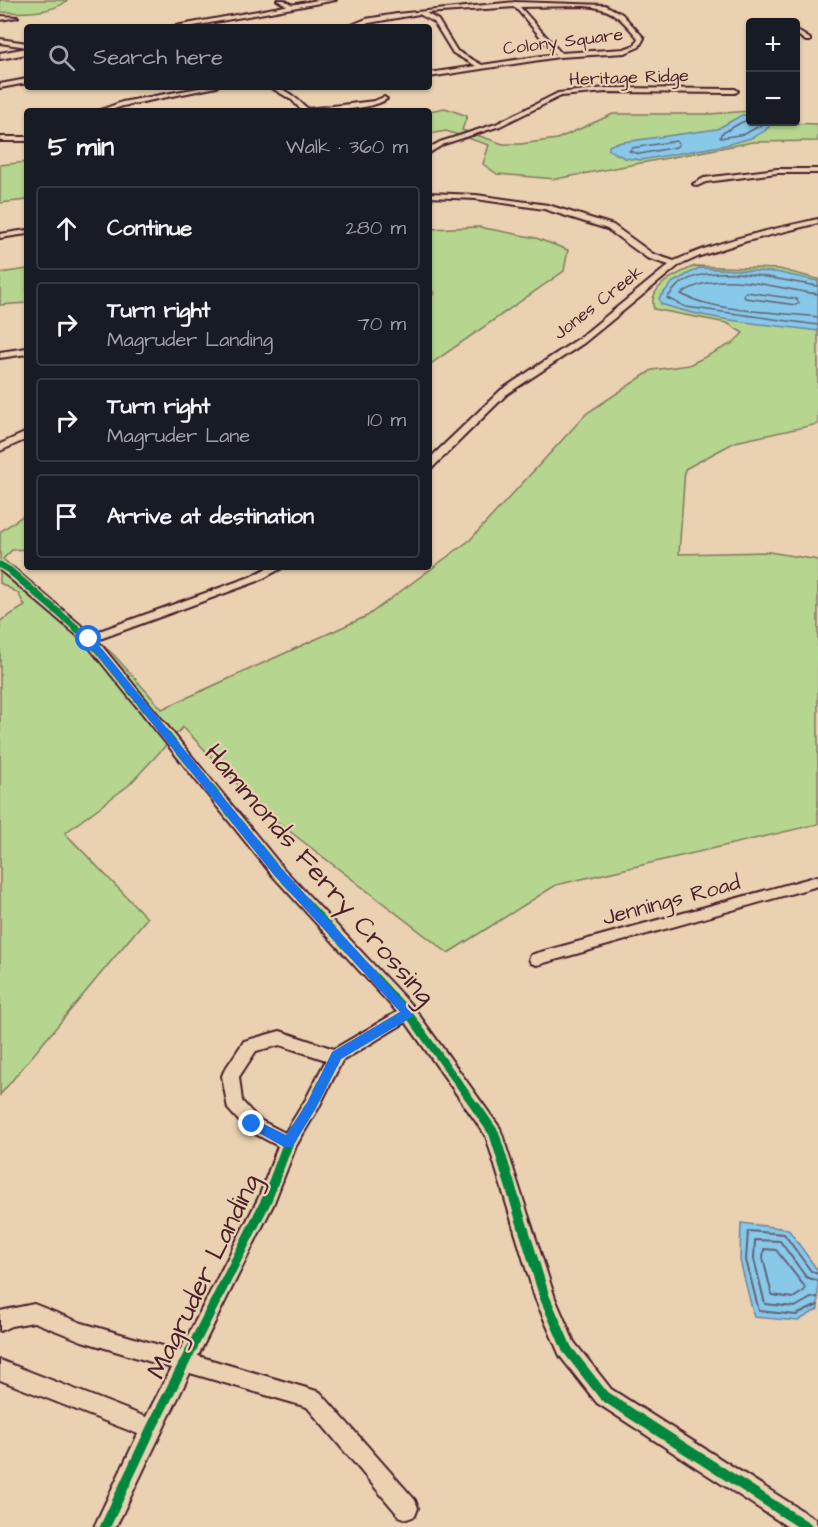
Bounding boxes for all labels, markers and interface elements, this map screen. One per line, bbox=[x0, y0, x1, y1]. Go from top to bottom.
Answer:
map controls bbox=[746, 18, 800, 126]
button: + bbox=[746, 18, 800, 72]
street label: Colony Square bbox=[502, 22, 625, 62]
search box bbox=[24, 24, 432, 90]
icon: search bbox=[45, 41, 78, 74]
text: Search here bbox=[93, 42, 223, 73]
street label: Heritage Ridge bbox=[569, 63, 690, 93]
button: − bbox=[746, 72, 800, 126]
text: 5 min bbox=[48, 129, 114, 165]
text: Walk · 360 m bbox=[286, 133, 408, 161]
icon: ahead bbox=[50, 212, 83, 245]
text: Continue bbox=[107, 213, 192, 244]
text: 280 m bbox=[345, 214, 406, 242]
street label: Jones Creek bbox=[548, 259, 648, 345]
text: Turn right bbox=[107, 295, 210, 326]
icon: right bbox=[50, 308, 83, 341]
text: 70 m bbox=[358, 310, 406, 338]
text: Magruder Landing bbox=[107, 326, 273, 354]
text: Turn right bbox=[107, 391, 210, 422]
icon: right bbox=[50, 404, 83, 437]
text: 10 m bbox=[367, 406, 406, 434]
text: Magruder Lane bbox=[107, 422, 250, 450]
icon: arrive bbox=[50, 500, 83, 533]
text: Arrive at destination bbox=[107, 501, 314, 532]
route start bbox=[75, 625, 101, 651]
street label: Hammonds Ferry Crossing bbox=[194, 736, 444, 1014]
street label: Jennings Road bbox=[599, 867, 744, 935]
route end bbox=[238, 1110, 264, 1136]
street label: Magruder Landing bbox=[138, 1167, 271, 1386]

